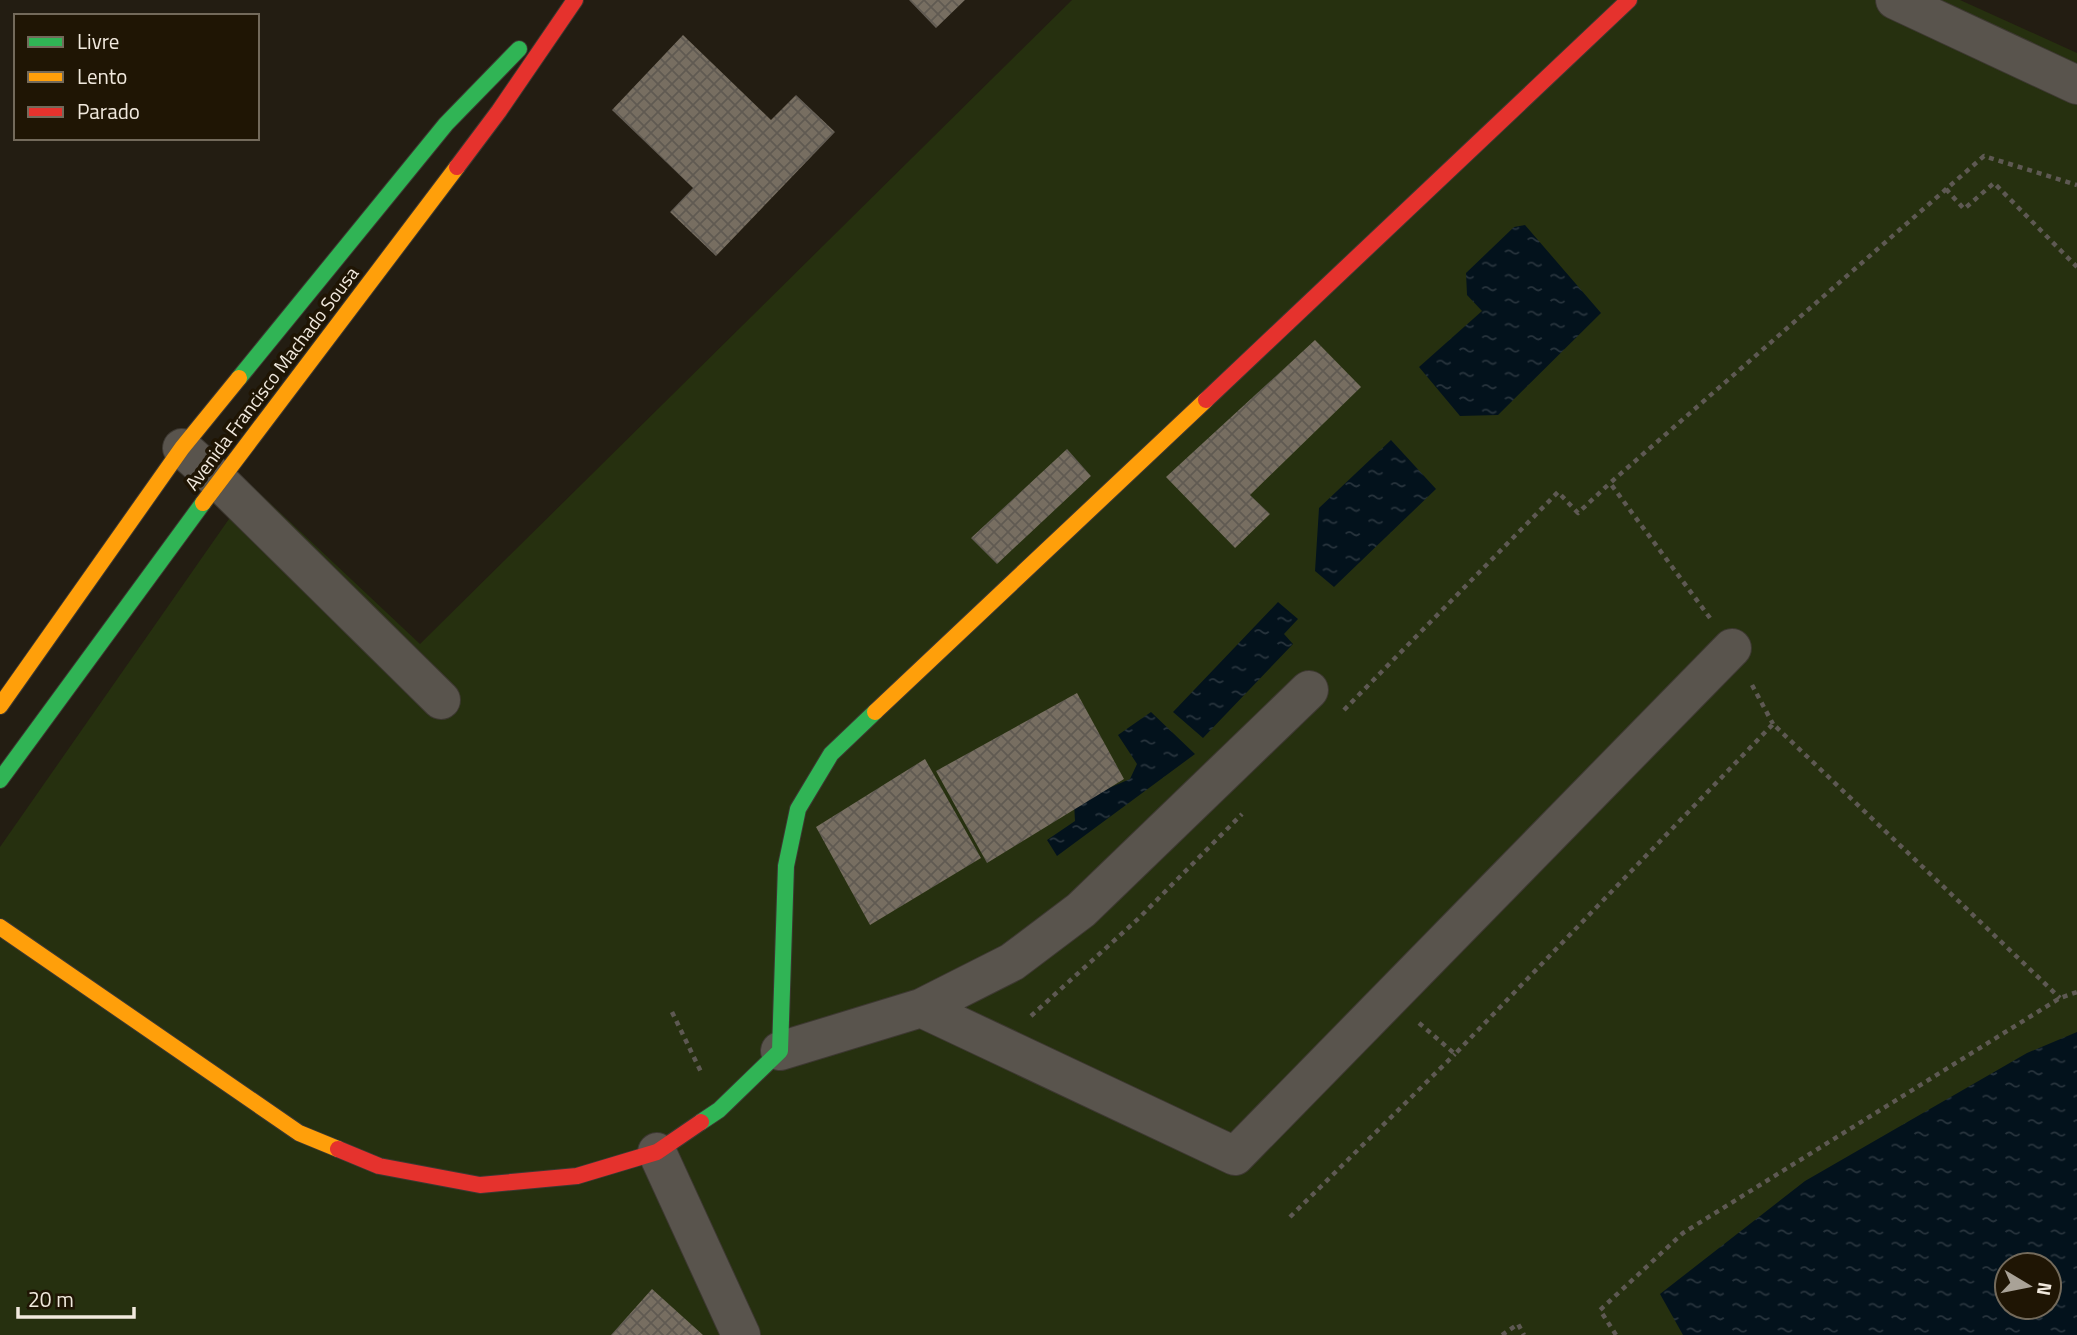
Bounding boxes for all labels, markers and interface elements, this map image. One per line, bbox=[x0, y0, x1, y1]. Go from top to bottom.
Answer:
legend bbox=[14, 14, 259, 140]
text: Livre bbox=[77, 25, 119, 57]
text: Lento bbox=[77, 60, 127, 92]
text: Parado bbox=[77, 95, 140, 127]
street label: Avenida Francisco Machado Sousa bbox=[177, 260, 365, 496]
north arrow bbox=[1993, 1251, 2063, 1321]
scale bar bbox=[18, 1276, 133, 1320]
text: N bbox=[2030, 1280, 2061, 1298]
text: 20 m bbox=[28, 1283, 74, 1315]

